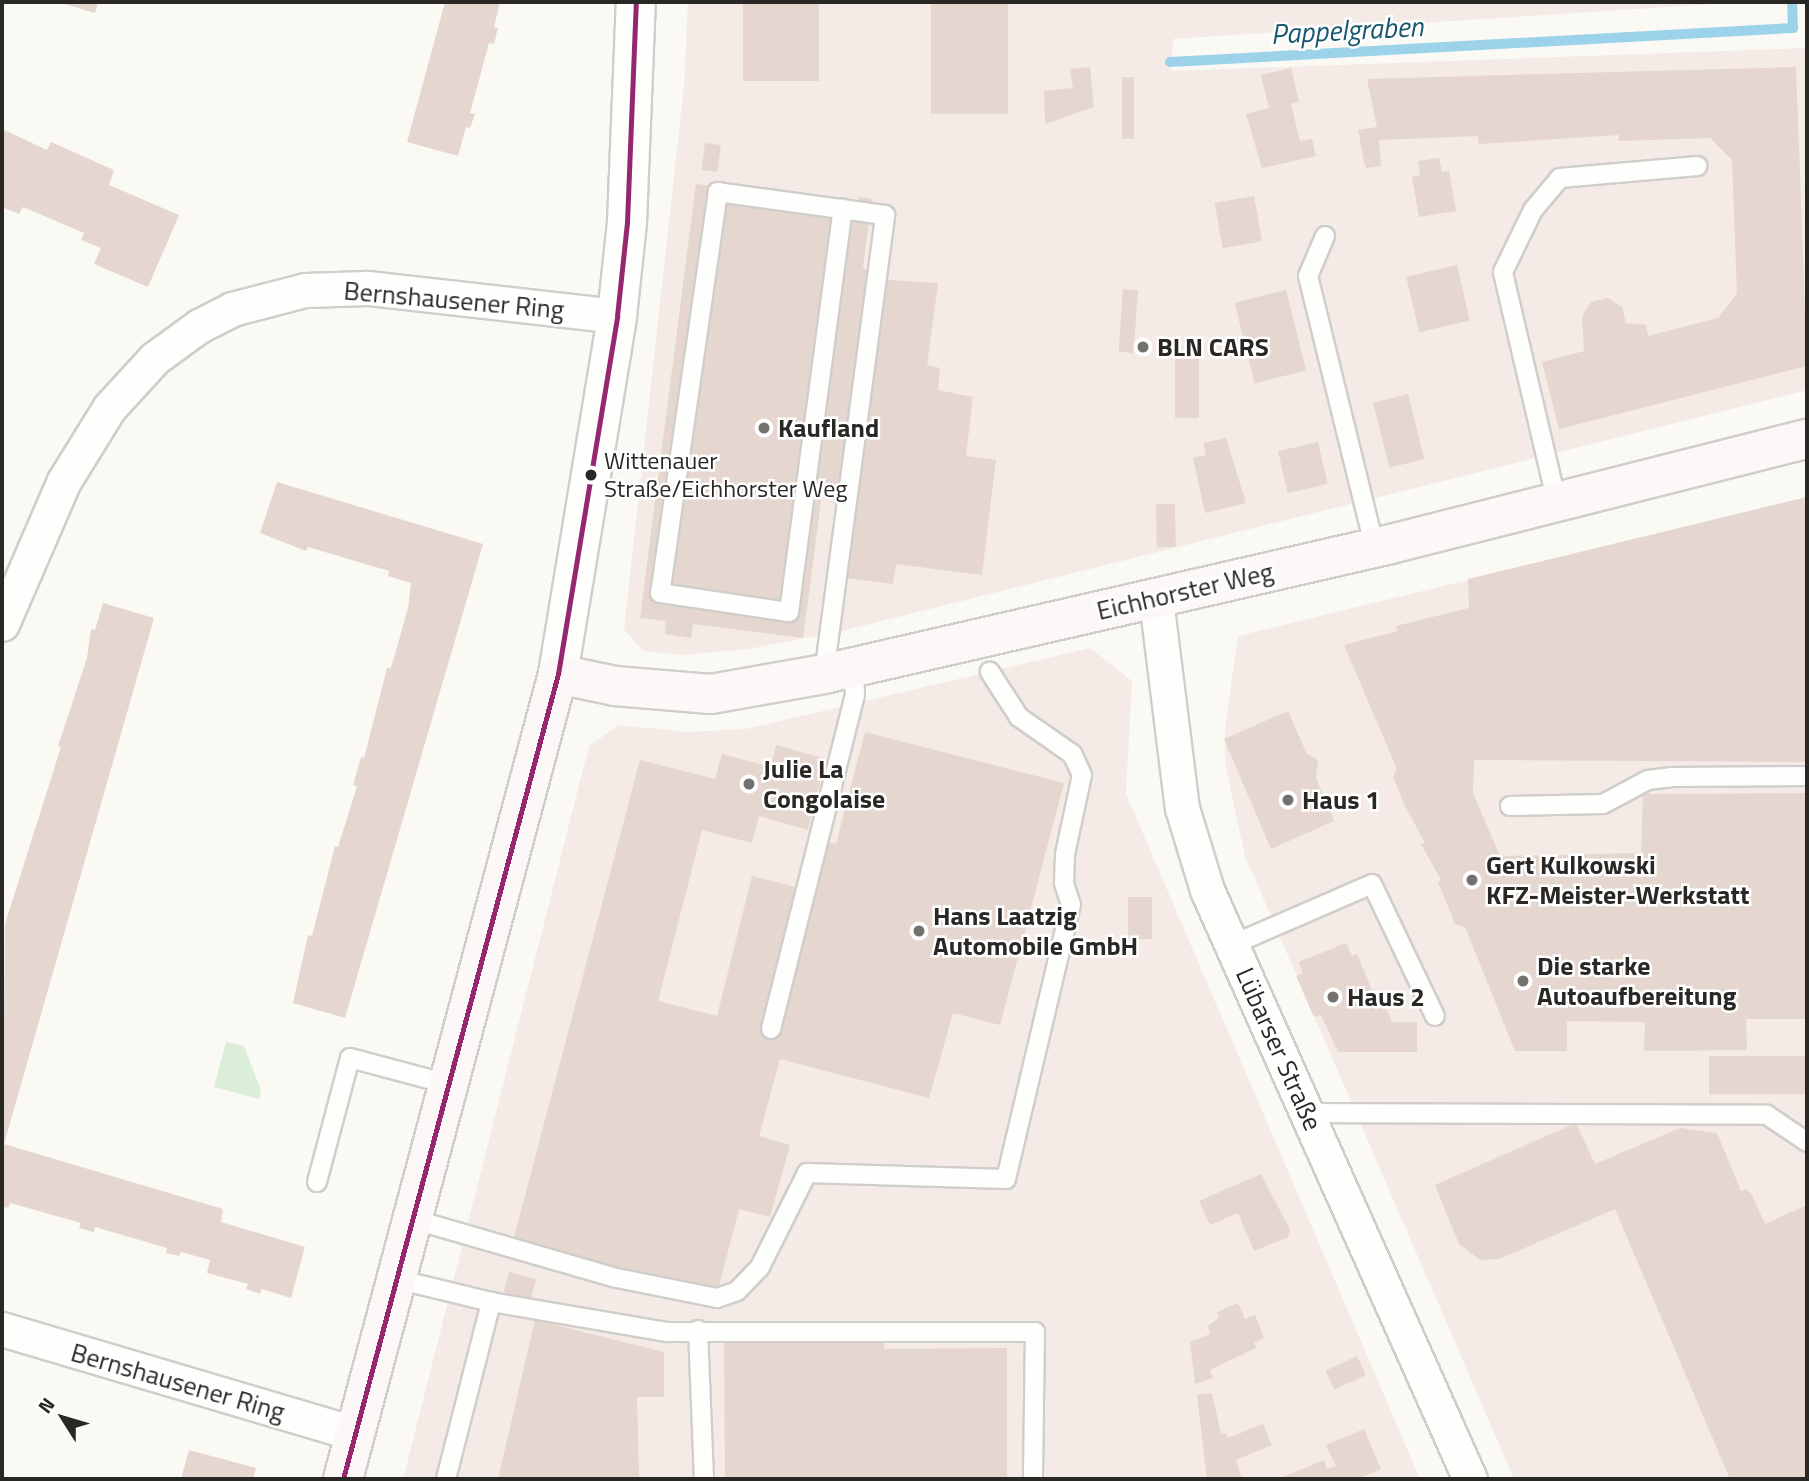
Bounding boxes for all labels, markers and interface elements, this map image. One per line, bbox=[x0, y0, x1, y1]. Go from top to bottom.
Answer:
water label: Pappelgraben bbox=[1270, 9, 1424, 51]
street label: Bernshausener Ring bbox=[343, 275, 565, 325]
place label: BLN CARS bbox=[1157, 331, 1269, 363]
marker: BLN CARS bbox=[1135, 339, 1151, 355]
place label: Kaufland bbox=[778, 412, 879, 444]
marker: Kaufland bbox=[756, 420, 772, 436]
place label: Wittenauer Straße/Eichhorster Weg bbox=[604, 447, 848, 503]
marker: Wittenauer Straße/Eichhorster Weg bbox=[584, 468, 598, 482]
street label: Eichhorster Weg bbox=[1094, 556, 1276, 626]
place label: Julie La Congolaise bbox=[763, 753, 885, 814]
marker: Julie La Congolaise bbox=[741, 776, 757, 792]
place label: Haus 1 bbox=[1302, 784, 1380, 816]
marker: Haus 1 bbox=[1280, 792, 1296, 808]
place label: Gert Kulkowski KFZ-Meister-Werkstatt bbox=[1486, 849, 1749, 910]
marker: Gert Kulkowski KFZ-Meister-Werkstatt bbox=[1464, 872, 1480, 888]
place label: Hans Laatzig Automobile GmbH bbox=[933, 900, 1138, 962]
marker: Hans Laatzig Automobile GmbH bbox=[911, 923, 927, 939]
place label: Die starke Autoaufbereitung bbox=[1537, 950, 1736, 1012]
street label: Lübarser Straße bbox=[1229, 963, 1329, 1135]
marker: Die starke Autoaufbereitung bbox=[1515, 973, 1531, 989]
place label: Haus 2 bbox=[1347, 981, 1425, 1013]
marker: Haus 2 bbox=[1325, 989, 1341, 1005]
street label: Bernshausener Ring bbox=[67, 1337, 289, 1427]
north arrow bbox=[28, 1383, 98, 1453]
text: N bbox=[30, 1391, 61, 1419]

